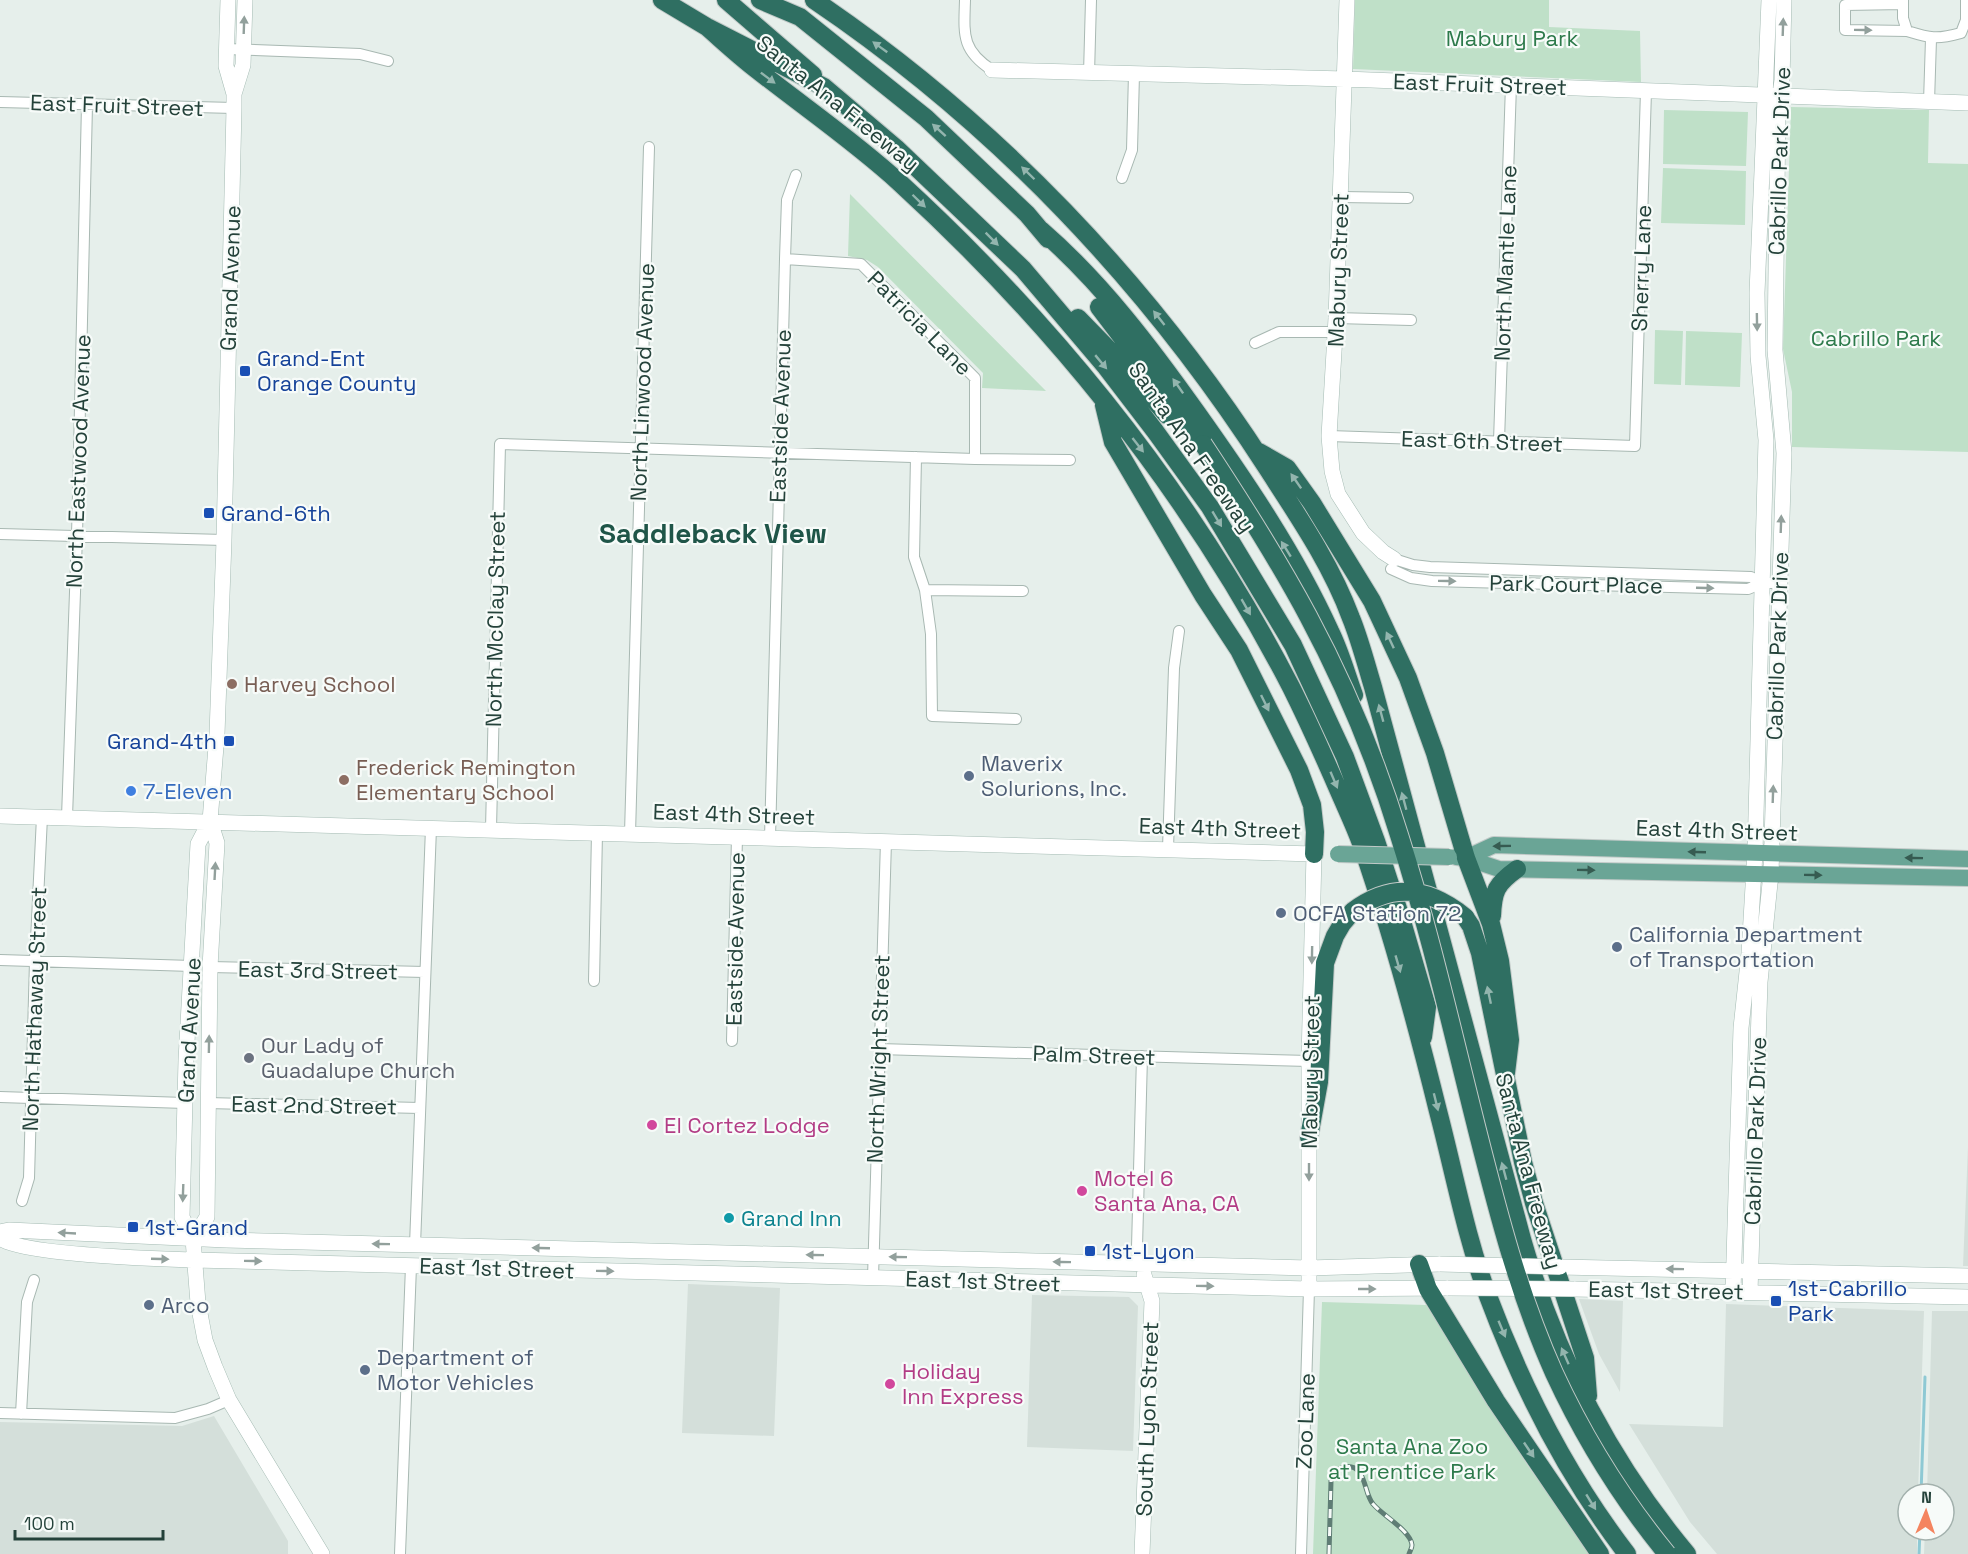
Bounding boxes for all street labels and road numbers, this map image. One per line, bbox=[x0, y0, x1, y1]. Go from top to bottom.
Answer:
street label: Santa Ana Freeway bbox=[751, 29, 925, 177]
street label: Cabrillo Park Drive bbox=[1762, 66, 1796, 256]
street label: East Fruit Street bbox=[1393, 67, 1567, 101]
street label: East Fruit Street bbox=[30, 88, 204, 122]
street label: North Mantle Lane bbox=[1488, 165, 1522, 361]
street label: Mabury Street bbox=[1321, 193, 1355, 347]
street label: Sherry Lane bbox=[1625, 204, 1657, 332]
street label: Grand Avenue bbox=[213, 205, 247, 351]
street label: North Linwood Avenue bbox=[624, 262, 660, 502]
street label: Patricia Lane bbox=[862, 265, 978, 381]
street label: Eastside Avenue bbox=[763, 329, 797, 503]
street label: North Eastwood Avenue bbox=[60, 334, 96, 588]
street label: Santa Ana Freeway bbox=[1123, 356, 1261, 538]
street label: East 6th Street bbox=[1401, 424, 1563, 458]
street label: North McClay Street bbox=[479, 511, 511, 727]
street label: Cabrillo Park Drive bbox=[1760, 551, 1794, 741]
street label: Park Court Place bbox=[1489, 568, 1663, 600]
street label: East 4th Street bbox=[652, 797, 816, 831]
street label: East 4th Street bbox=[1138, 811, 1302, 845]
street label: East 4th Street bbox=[1635, 813, 1799, 847]
street label: Eastside Avenue bbox=[719, 852, 751, 1026]
street label: North Hathaway Street bbox=[16, 886, 52, 1132]
street label: North Wright Street bbox=[860, 954, 896, 1164]
street label: East 3rd Street bbox=[238, 955, 398, 985]
street label: Grand Avenue bbox=[171, 956, 207, 1104]
street label: Mabury Street bbox=[1295, 995, 1325, 1149]
street label: Cabrillo Park Drive bbox=[1738, 1036, 1772, 1226]
street label: Palm Street bbox=[1032, 1039, 1156, 1071]
street label: Santa Ana Freeway bbox=[1489, 1070, 1569, 1272]
street label: East 2nd Street bbox=[231, 1090, 397, 1120]
street label: East 1st Street bbox=[419, 1251, 575, 1285]
street label: East 1st Street bbox=[905, 1264, 1061, 1298]
street label: East 1st Street bbox=[1588, 1275, 1744, 1305]
street label: South Lyon Street bbox=[1130, 1321, 1164, 1517]
street label: Zoo Lane bbox=[1289, 1372, 1321, 1470]

